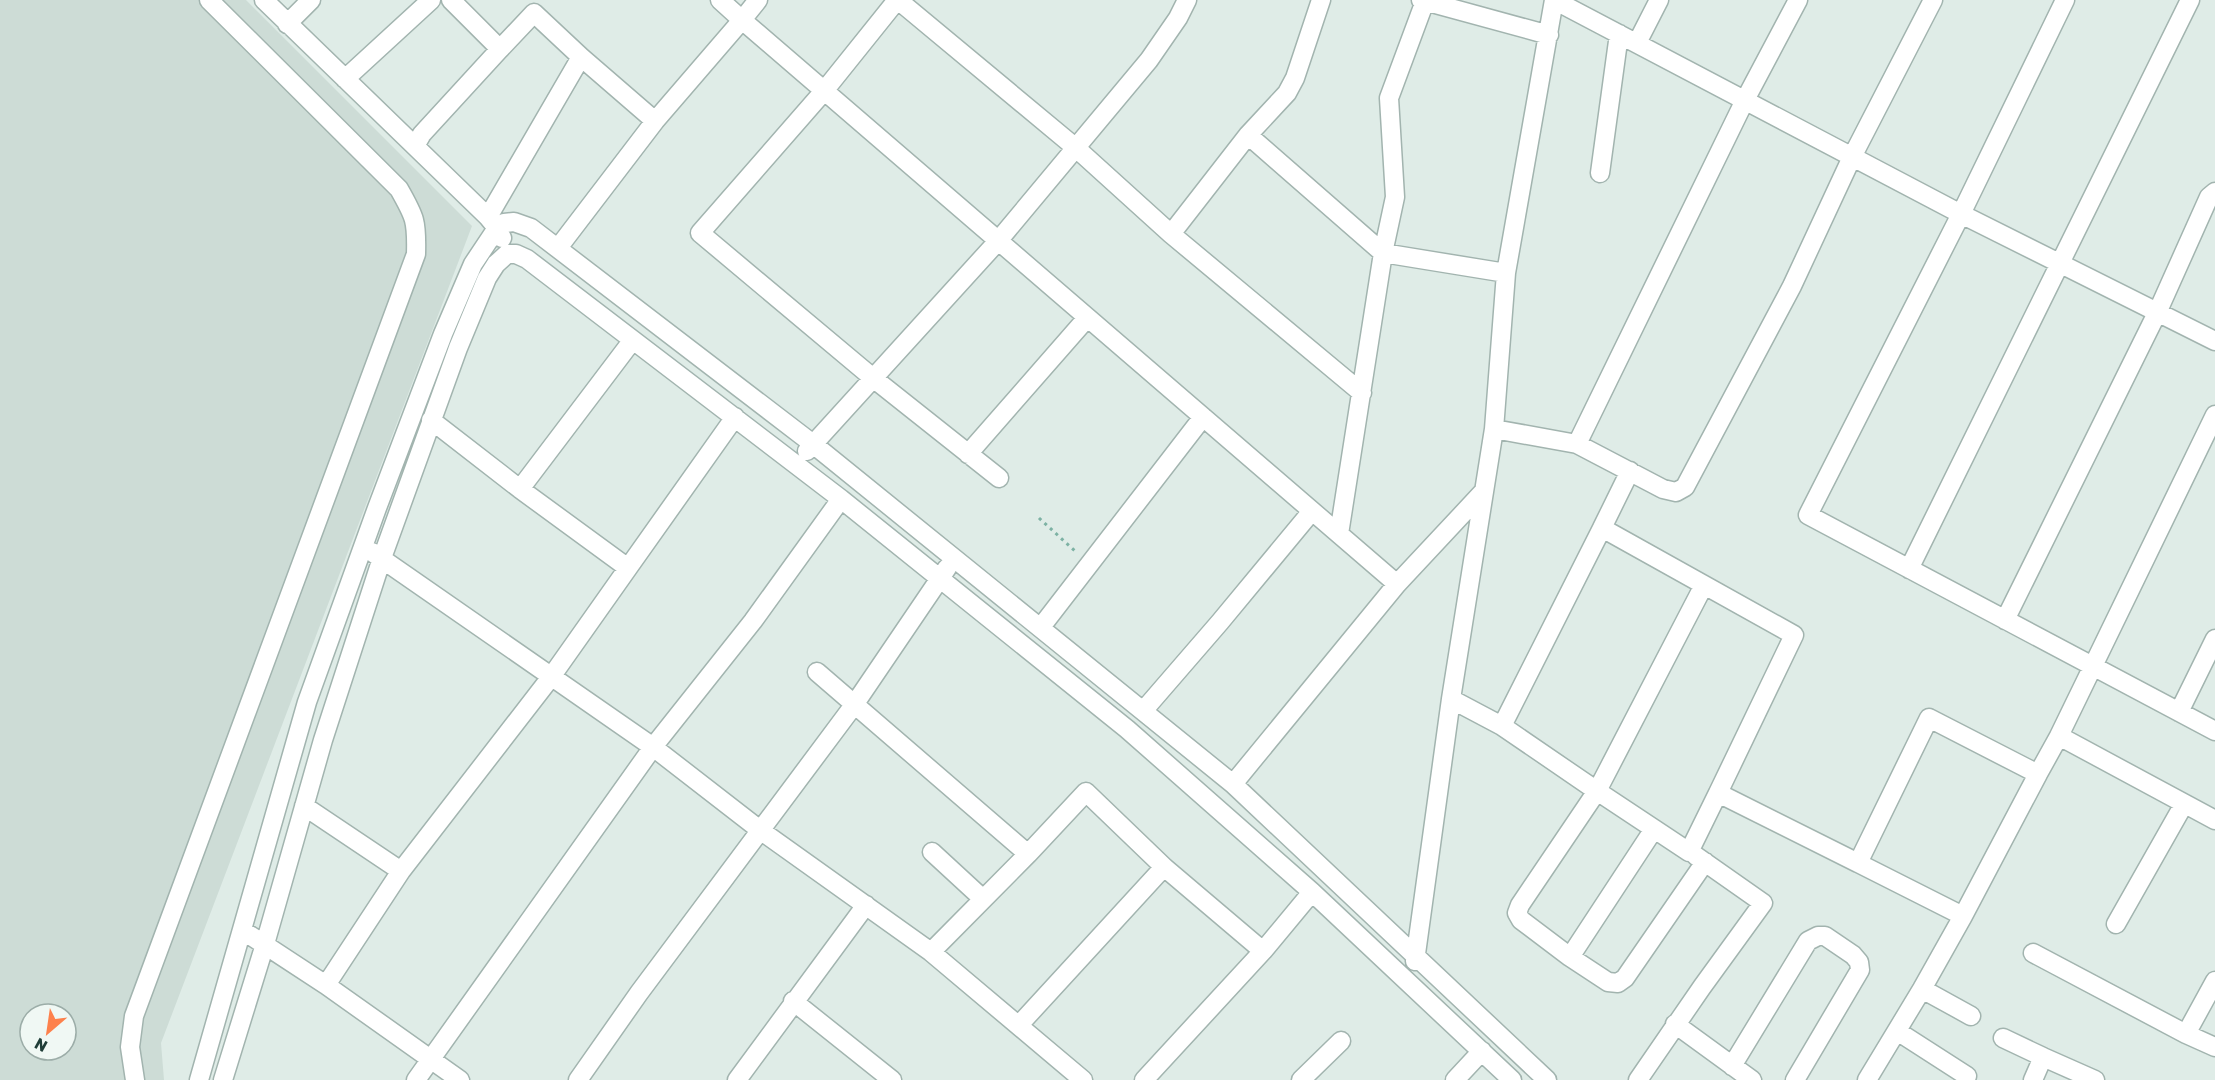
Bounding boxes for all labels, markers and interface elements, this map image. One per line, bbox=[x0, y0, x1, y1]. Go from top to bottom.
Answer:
north arrow bbox=[18, 1002, 78, 1062]
text: N bbox=[31, 1034, 51, 1056]

